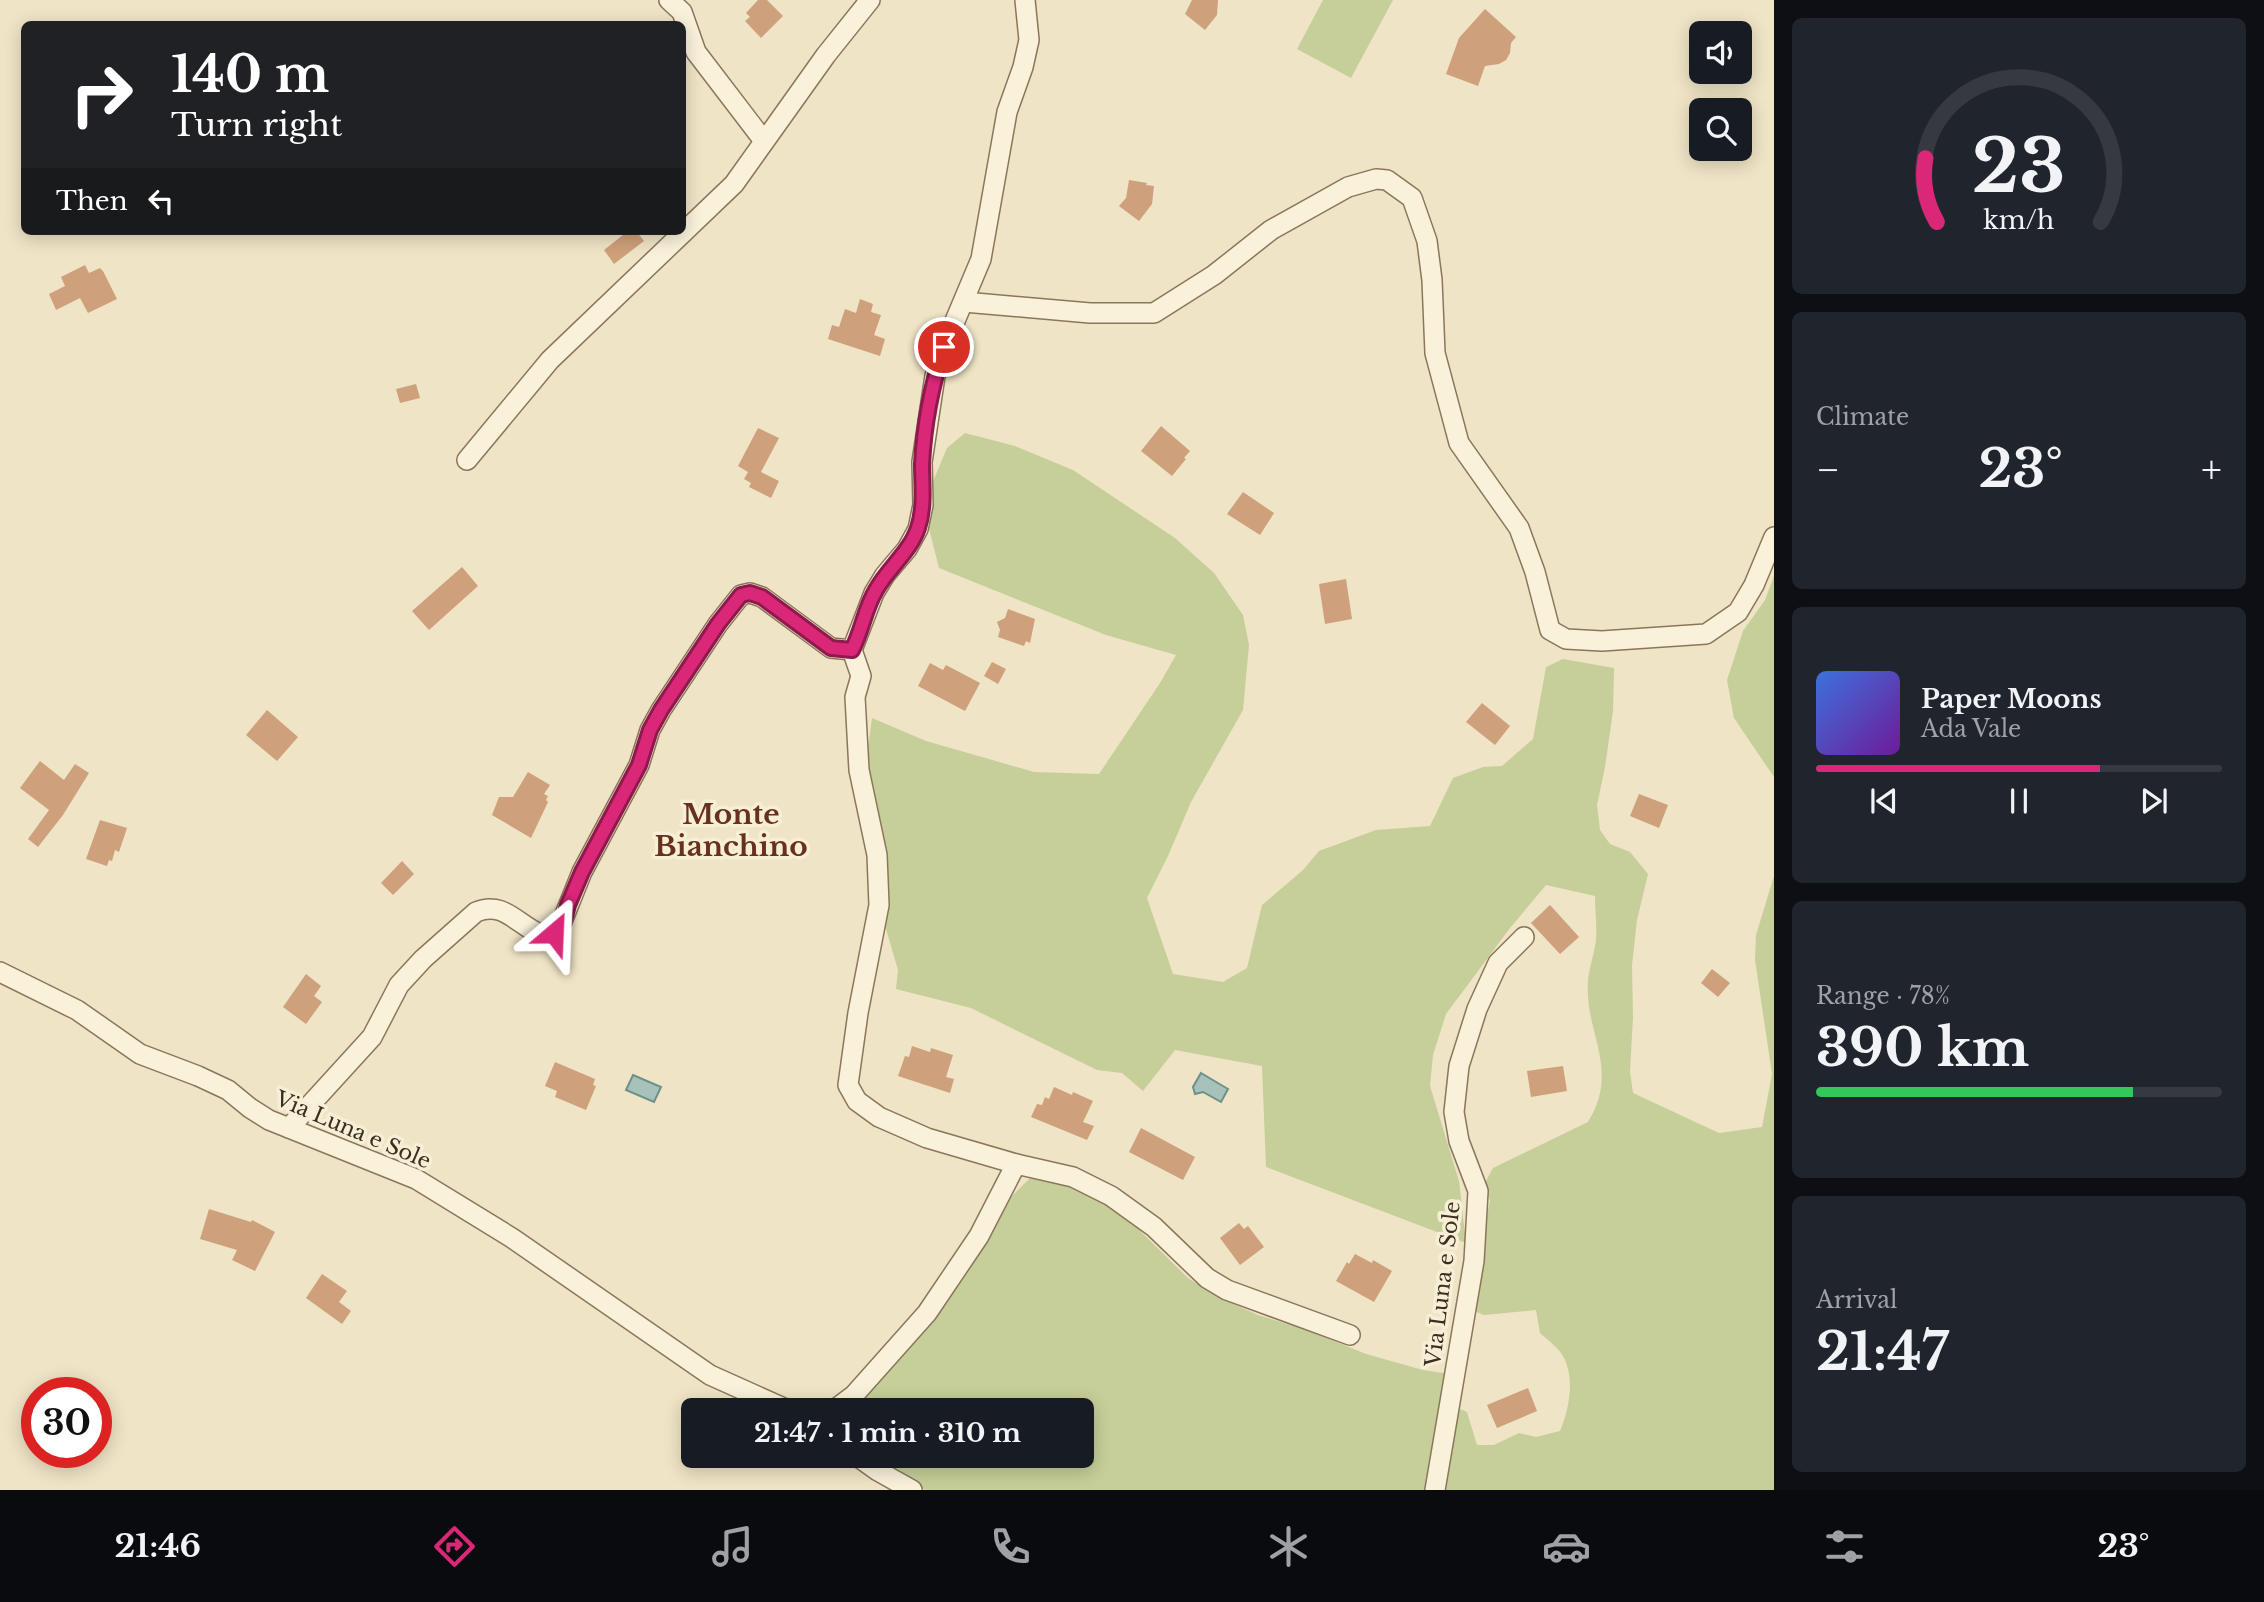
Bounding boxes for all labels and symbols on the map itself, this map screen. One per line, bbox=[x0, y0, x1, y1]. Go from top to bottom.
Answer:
pin bbox=[914, 317, 974, 377]
district label: Monte Bianchino bbox=[654, 797, 808, 864]
position arrow bbox=[517, 896, 591, 970]
street label: Via Luna e Sole bbox=[270, 1085, 435, 1174]
street label: Via Luna e Sole bbox=[1420, 1200, 1466, 1369]
speed limit sign: 30 bbox=[21, 1377, 112, 1468]

